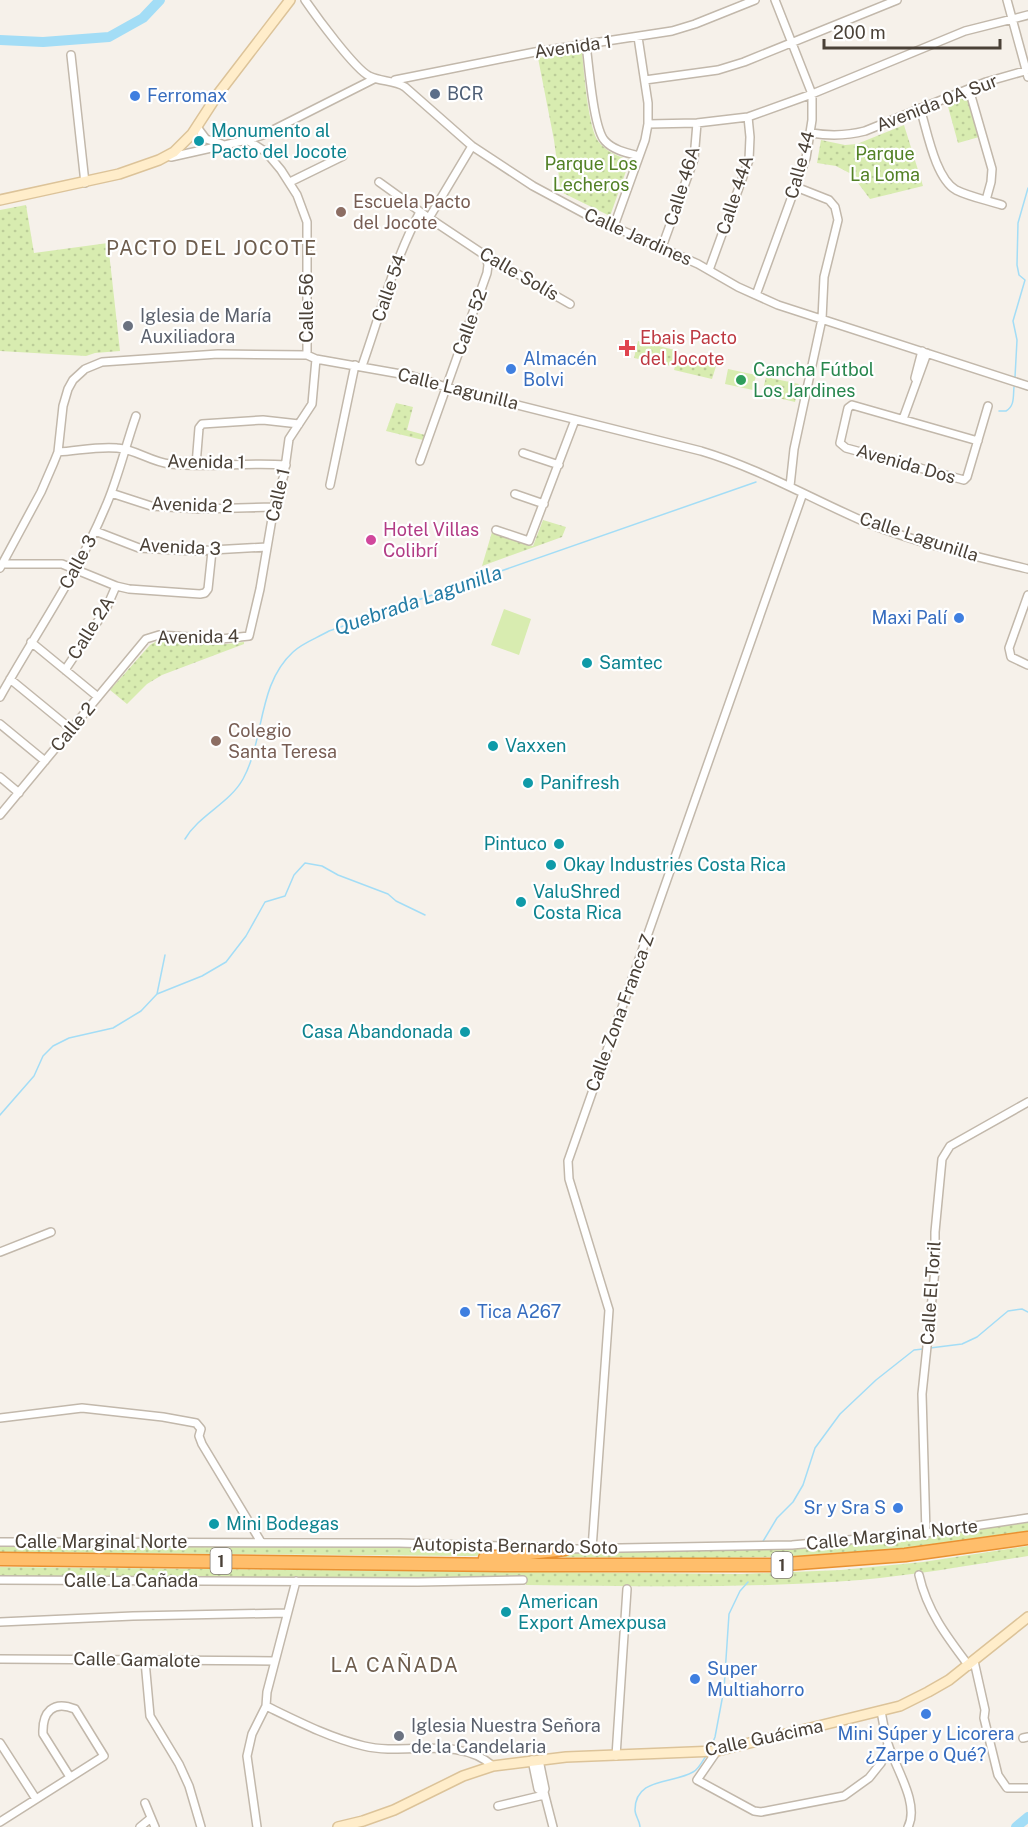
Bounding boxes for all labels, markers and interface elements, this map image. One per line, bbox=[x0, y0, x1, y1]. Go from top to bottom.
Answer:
scale bar bbox=[824, 12, 1000, 50]
text: 200 m bbox=[833, 22, 886, 43]
street label: Avenida 1 bbox=[533, 31, 613, 62]
street label: Avenida 0A Sur bbox=[873, 70, 1001, 135]
place label: BCR bbox=[447, 83, 484, 104]
place label: Ferromax bbox=[147, 85, 227, 106]
marker: BCR bbox=[428, 87, 442, 101]
marker: Ferromax bbox=[128, 89, 142, 103]
place label: Monumento al Pacto del Jocote bbox=[211, 120, 347, 162]
street label: Calle 44 bbox=[780, 129, 819, 201]
marker: Monumento al Pacto del Jocote bbox=[192, 134, 206, 148]
street label: Calle 46A bbox=[659, 143, 704, 228]
park label: Parque La Loma bbox=[850, 143, 920, 185]
street label: Calle 44A bbox=[712, 152, 757, 237]
park label: Parque Los Lecheros bbox=[544, 153, 638, 195]
place label: Escuela Pacto del Jocote bbox=[353, 191, 471, 233]
street label: Calle Jardines bbox=[581, 203, 695, 270]
marker: Escuela Pacto del Jocote bbox=[334, 205, 348, 219]
district label: PACTO DEL JOCOTE bbox=[106, 236, 318, 260]
street label: Calle Solís bbox=[476, 242, 563, 305]
street label: Calle 54 bbox=[367, 251, 410, 324]
street label: Calle 56 bbox=[296, 273, 317, 343]
street label: Calle 52 bbox=[448, 286, 491, 358]
place label: Iglesia de María Auxiliadora bbox=[140, 305, 271, 347]
marker: Iglesia de María Auxiliadora bbox=[121, 319, 135, 333]
place label: Ebais Pacto del Jocote bbox=[640, 327, 737, 369]
marker: Ebais Pacto del Jocote bbox=[618, 339, 636, 357]
place label: Almacén Bolvi bbox=[523, 348, 597, 390]
place label: Cancha Fútbol Los Jardines bbox=[753, 359, 874, 401]
marker: Almacén Bolvi bbox=[504, 362, 518, 376]
street label: Calle Lagunilla bbox=[395, 363, 521, 414]
marker: Cancha Fútbol Los Jardines bbox=[734, 373, 748, 387]
street label: Avenida Dos bbox=[854, 439, 958, 488]
street label: Avenida 1 bbox=[167, 450, 245, 473]
street label: Calle 1 bbox=[261, 466, 294, 524]
street label: Avenida 2 bbox=[151, 493, 233, 516]
street label: Calle Lagunilla bbox=[857, 507, 981, 566]
place label: Hotel Villas Colibrí bbox=[383, 519, 479, 561]
street label: Calle 3 bbox=[55, 531, 100, 592]
marker: Hotel Villas Colibrí bbox=[364, 533, 378, 547]
street label: Avenida 3 bbox=[139, 534, 222, 559]
water label: Quebrada Lagunilla bbox=[331, 560, 505, 640]
street label: Calle 2A bbox=[63, 592, 118, 663]
place label: Maxi Palí bbox=[871, 607, 948, 628]
marker: Maxi Palí bbox=[952, 611, 966, 625]
street label: Avenida 4 bbox=[157, 625, 239, 648]
place label: Samtec bbox=[599, 652, 663, 673]
marker: Samtec bbox=[580, 656, 594, 670]
street label: Calle 2 bbox=[46, 698, 99, 755]
place label: Colegio Santa Teresa bbox=[228, 720, 337, 762]
marker: Colegio Santa Teresa bbox=[209, 734, 223, 748]
place label: Vaxxen bbox=[505, 735, 566, 756]
marker: Vaxxen bbox=[486, 739, 500, 753]
place label: Panifresh bbox=[540, 772, 620, 793]
marker: Panifresh bbox=[521, 776, 535, 790]
place label: Pintuco bbox=[484, 833, 547, 854]
marker: Pintuco bbox=[552, 837, 566, 851]
place label: Okay Industries Costa Rica bbox=[563, 854, 786, 875]
marker: Okay Industries Costa Rica bbox=[544, 858, 558, 872]
place label: ValuShred Costa Rica bbox=[533, 881, 622, 923]
marker: ValuShred Costa Rica bbox=[514, 895, 528, 909]
street label: Calle Zona Franca Z bbox=[581, 931, 658, 1094]
place label: Casa Abandonada bbox=[302, 1021, 453, 1042]
marker: Casa Abandonada bbox=[458, 1025, 472, 1039]
street label: Calle El Toril bbox=[916, 1240, 945, 1346]
place label: Tica A267 bbox=[477, 1301, 561, 1322]
marker: Tica A267 bbox=[458, 1305, 472, 1319]
place label: Sr y Sra S bbox=[804, 1497, 886, 1518]
marker: Sr y Sra S bbox=[891, 1501, 905, 1515]
place label: Mini Bodegas bbox=[226, 1513, 339, 1534]
street label: Calle Marginal Norte bbox=[805, 1515, 979, 1554]
marker: Mini Bodegas bbox=[207, 1517, 221, 1531]
street label: Calle Marginal Norte bbox=[15, 1531, 187, 1552]
street label: Autopista Bernardo Soto bbox=[412, 1533, 618, 1558]
road number: 1 bbox=[210, 1548, 232, 1574]
road number: 1 bbox=[772, 1552, 792, 1578]
street label: Calle La Cañada bbox=[64, 1570, 198, 1591]
place label: American Export Amexpusa bbox=[518, 1591, 667, 1633]
marker: American Export Amexpusa bbox=[499, 1605, 513, 1619]
street label: Calle Gamalote bbox=[73, 1648, 201, 1671]
district label: LA CAÑADA bbox=[331, 1652, 459, 1677]
place label: Super Multiahorro bbox=[707, 1658, 804, 1700]
marker: Super Multiahorro bbox=[688, 1672, 702, 1686]
marker: Mini Súper y Licorera ¿Zarpe o Qué? bbox=[919, 1707, 933, 1721]
place label: Iglesia Nuestra Señora de la Candelaria bbox=[411, 1715, 601, 1757]
street label: Calle Guácima bbox=[703, 1715, 825, 1760]
place label: Mini Súper y Licorera ¿Zarpe o Qué? bbox=[837, 1723, 1015, 1765]
marker: Iglesia Nuestra Señora de la Candelaria bbox=[392, 1729, 406, 1743]

